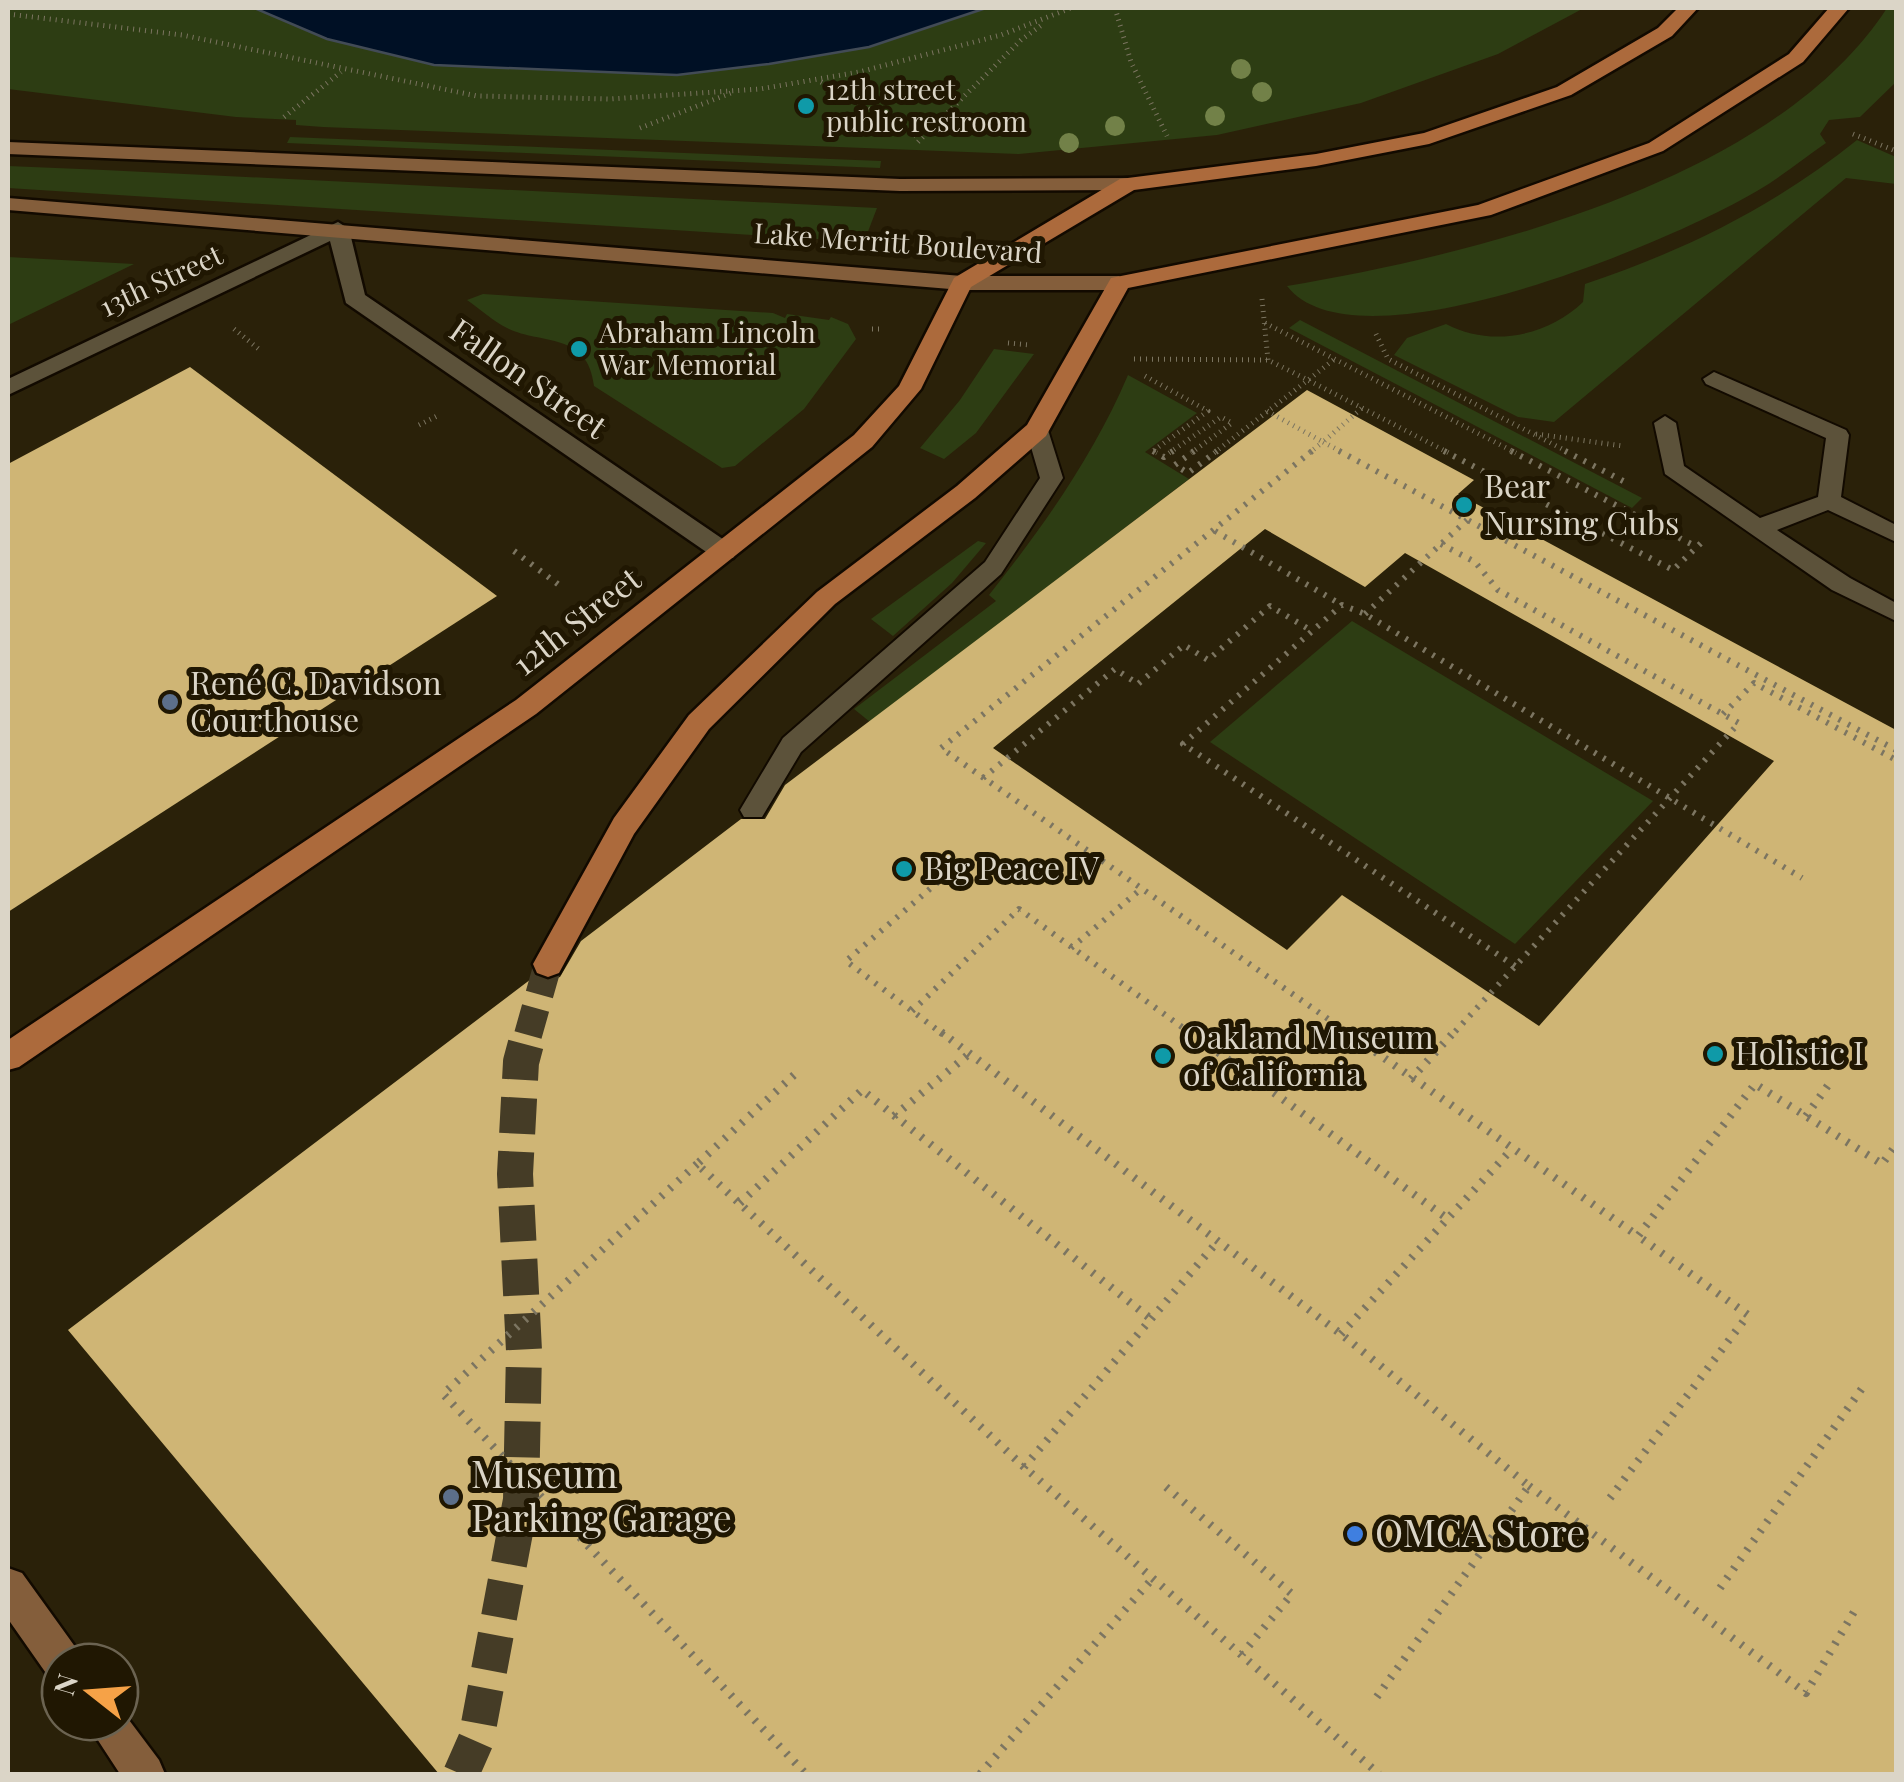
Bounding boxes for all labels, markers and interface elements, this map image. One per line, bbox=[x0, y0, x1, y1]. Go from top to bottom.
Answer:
place label: 12th street public restroom bbox=[826, 70, 1027, 139]
marker: 12th street public restroom bbox=[795, 95, 817, 117]
street label: Lake Merritt Boulevard bbox=[753, 213, 1044, 270]
street label: 13th Street bbox=[93, 235, 229, 324]
street label: Fallon Street bbox=[442, 307, 617, 447]
place label: Abraham Lincoln War Memorial bbox=[598, 313, 816, 382]
marker: Abraham Lincoln War Memorial bbox=[568, 338, 590, 360]
place label: Bear Nursing Cubs bbox=[1484, 463, 1679, 543]
marker: Bear Nursing Cubs bbox=[1453, 494, 1475, 516]
street label: 12th Street bbox=[503, 556, 649, 684]
place label: René C. Davidson Courthouse bbox=[190, 660, 442, 740]
marker: René C. Davidson Courthouse bbox=[159, 691, 181, 713]
place label: Big Peace IV bbox=[924, 845, 1100, 888]
marker: Big Peace IV bbox=[893, 858, 915, 880]
place label: Oakland Museum of California bbox=[1183, 1014, 1434, 1094]
place label: Holistic I bbox=[1735, 1030, 1864, 1073]
marker: Holistic I bbox=[1704, 1043, 1726, 1065]
marker: Oakland Museum of California bbox=[1152, 1045, 1174, 1067]
place label: Museum Parking Garage bbox=[471, 1447, 732, 1542]
marker: Museum Parking Garage bbox=[440, 1486, 462, 1508]
place label: OMCA Store bbox=[1375, 1506, 1585, 1557]
marker: OMCA Store bbox=[1344, 1523, 1366, 1545]
north arrow bbox=[40, 1642, 140, 1742]
text: N bbox=[44, 1669, 85, 1699]

